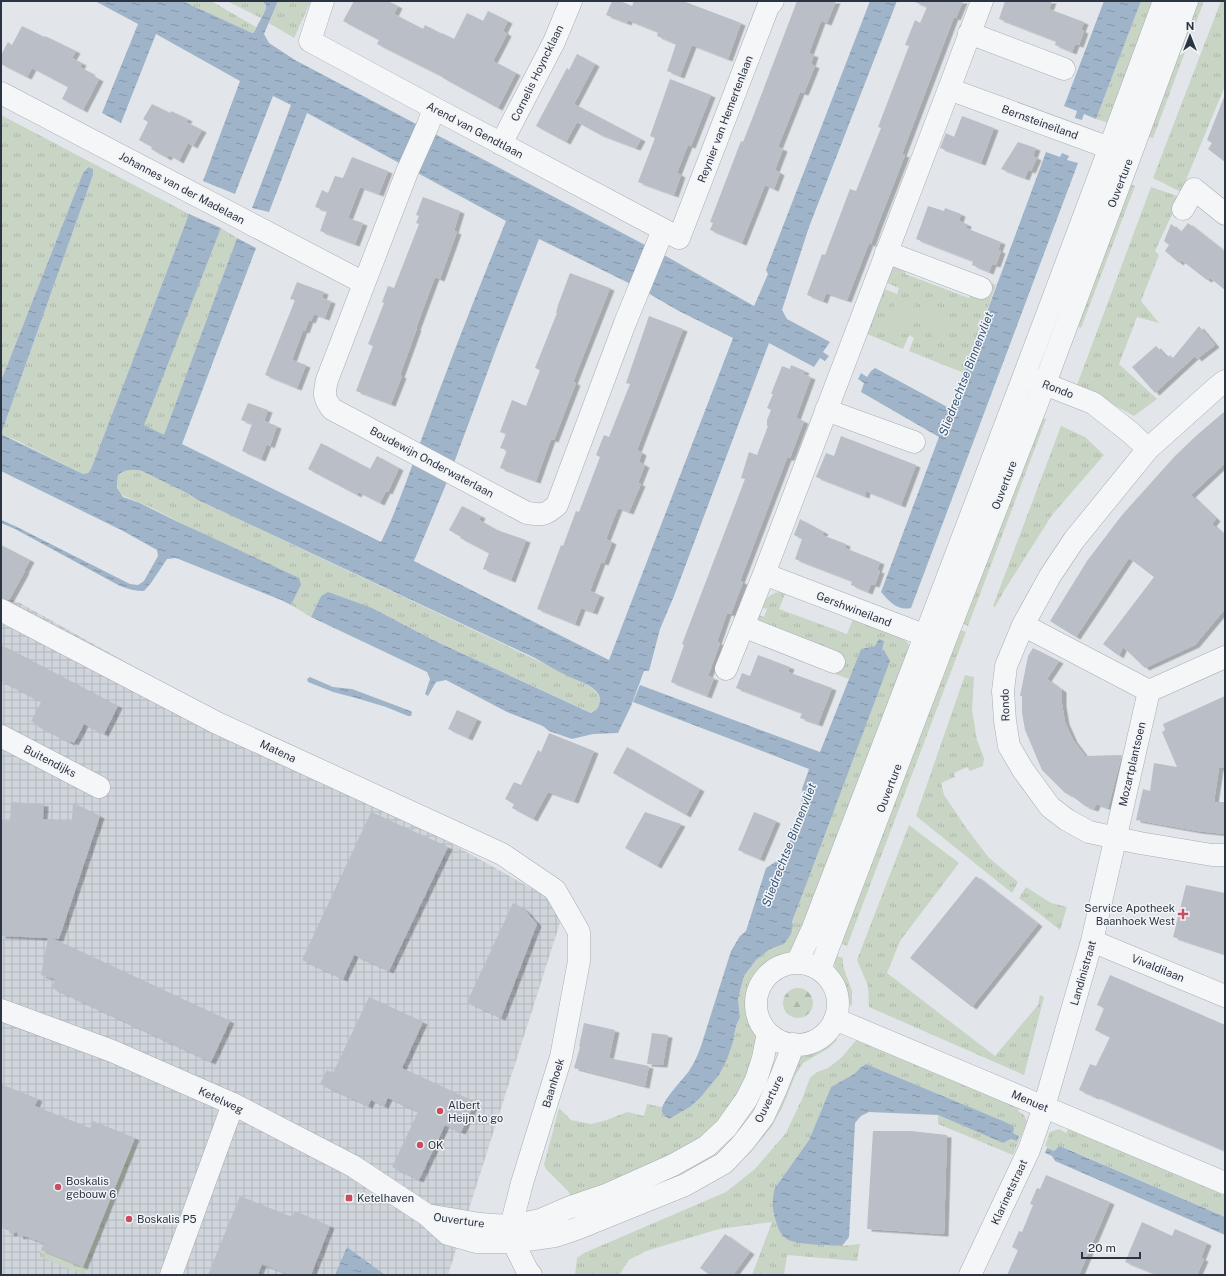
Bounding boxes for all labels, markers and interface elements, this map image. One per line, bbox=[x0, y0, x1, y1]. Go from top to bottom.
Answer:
north arrow bbox=[1170, 16, 1210, 56]
text: N bbox=[1186, 20, 1194, 32]
street label: Cornelis Hoyncklaan bbox=[508, 23, 566, 123]
street label: Reynier van Hemertenlaan bbox=[695, 54, 755, 184]
street label: Arend van Gendtlaan bbox=[425, 99, 525, 161]
street label: Bernsteineiland bbox=[1000, 103, 1080, 141]
street label: Johannes van der Madelaan bbox=[117, 150, 247, 226]
street label: Ouverture bbox=[1105, 157, 1135, 209]
water label: Sliedrechtse Binnenvliet bbox=[936, 310, 996, 438]
street label: Rondo bbox=[1041, 378, 1075, 400]
street label: Boudewijn Onderwaterlaan bbox=[368, 424, 496, 500]
street label: Ouverture bbox=[989, 459, 1019, 511]
street label: Gershwineiland bbox=[815, 589, 893, 629]
street label: Rondo bbox=[998, 688, 1012, 722]
street label: Mozartplantsoen bbox=[1116, 721, 1148, 807]
street label: Matena bbox=[258, 737, 298, 765]
street label: Buitendijks bbox=[22, 743, 79, 780]
street label: Ouverture bbox=[874, 762, 904, 814]
water label: Sliedrechtse Binnenvliet bbox=[759, 781, 819, 909]
place label: Service Apotheek Baanhoek West bbox=[1084, 902, 1175, 927]
marker: Service Apotheek Baanhoek West bbox=[1178, 909, 1188, 919]
street label: Landinistraat bbox=[1068, 939, 1098, 1007]
street label: Vivaldilaan bbox=[1130, 952, 1186, 984]
street label: Baanhoek bbox=[540, 1057, 566, 1109]
street label: Ouverture bbox=[752, 1073, 786, 1125]
street label: Ketelweg bbox=[197, 1084, 245, 1116]
street label: Menuet bbox=[1010, 1088, 1050, 1114]
place label: Albert Heijn to go bbox=[448, 1099, 503, 1124]
marker: Albert Heijn to go bbox=[435, 1106, 445, 1116]
place label: OK bbox=[428, 1139, 444, 1151]
marker: OK bbox=[415, 1140, 425, 1150]
street label: Klarinetstraat bbox=[989, 1157, 1029, 1227]
place label: Boskalis gebouw 6 bbox=[66, 1175, 116, 1200]
marker: Boskalis gebouw 6 bbox=[53, 1182, 63, 1192]
place label: Ketelhaven bbox=[357, 1192, 414, 1204]
marker: Ketelhaven bbox=[344, 1193, 354, 1203]
street label: Ouverture bbox=[433, 1210, 485, 1230]
place label: Boskalis P5 bbox=[137, 1213, 197, 1225]
marker: Boskalis P5 bbox=[124, 1214, 134, 1224]
scale bar bbox=[1082, 1234, 1140, 1260]
text: 20 m bbox=[1088, 1241, 1116, 1255]

